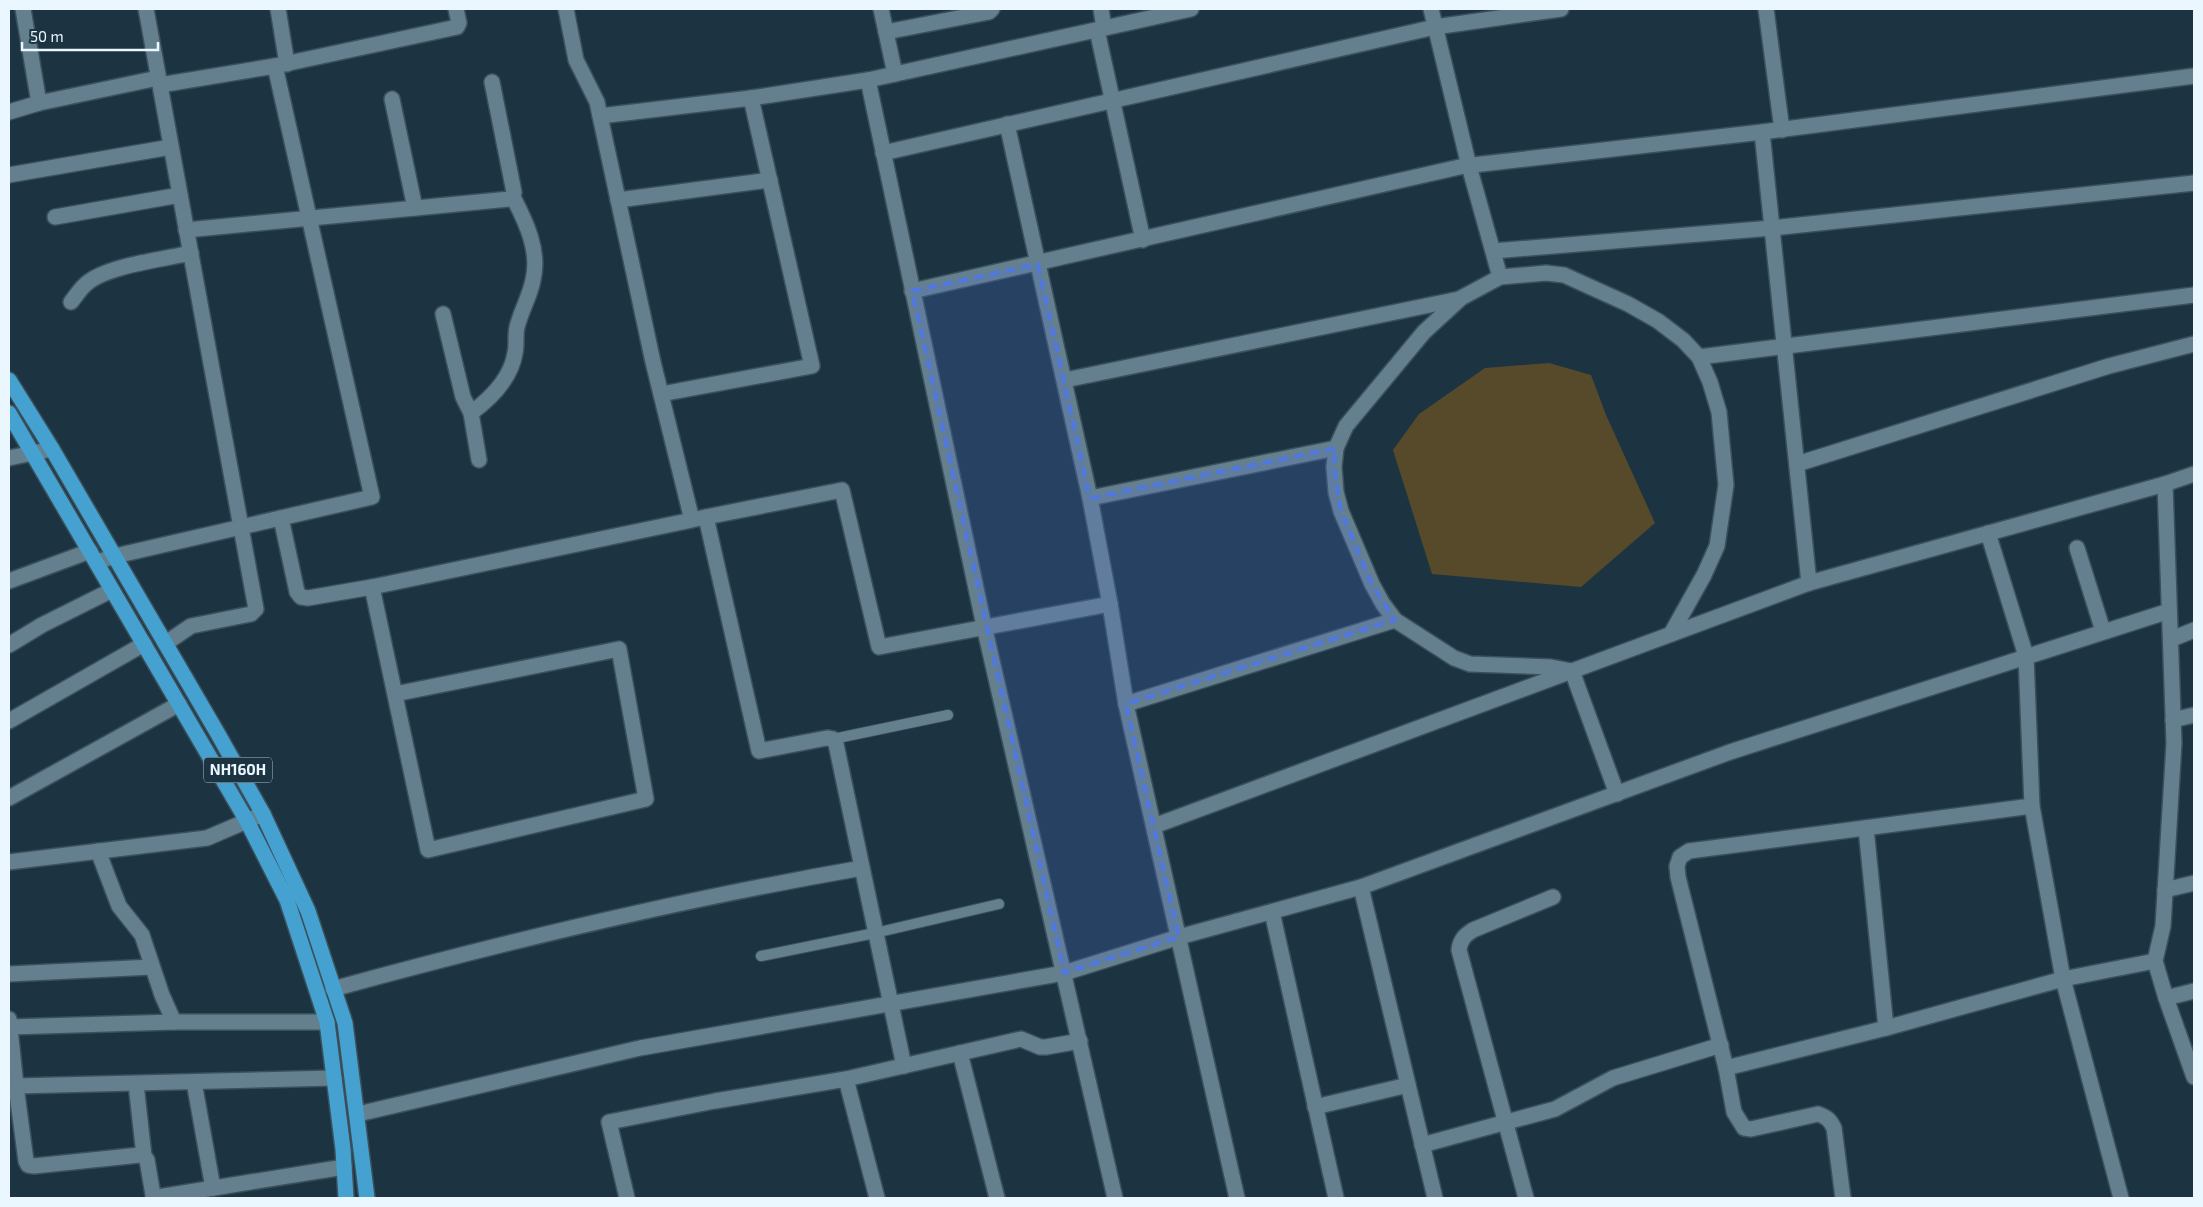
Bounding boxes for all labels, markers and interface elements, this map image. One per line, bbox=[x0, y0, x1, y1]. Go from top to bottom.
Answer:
scale bar bbox=[22, 20, 159, 52]
text: 50 m bbox=[30, 27, 64, 45]
road number: NH160H bbox=[204, 758, 272, 782]

